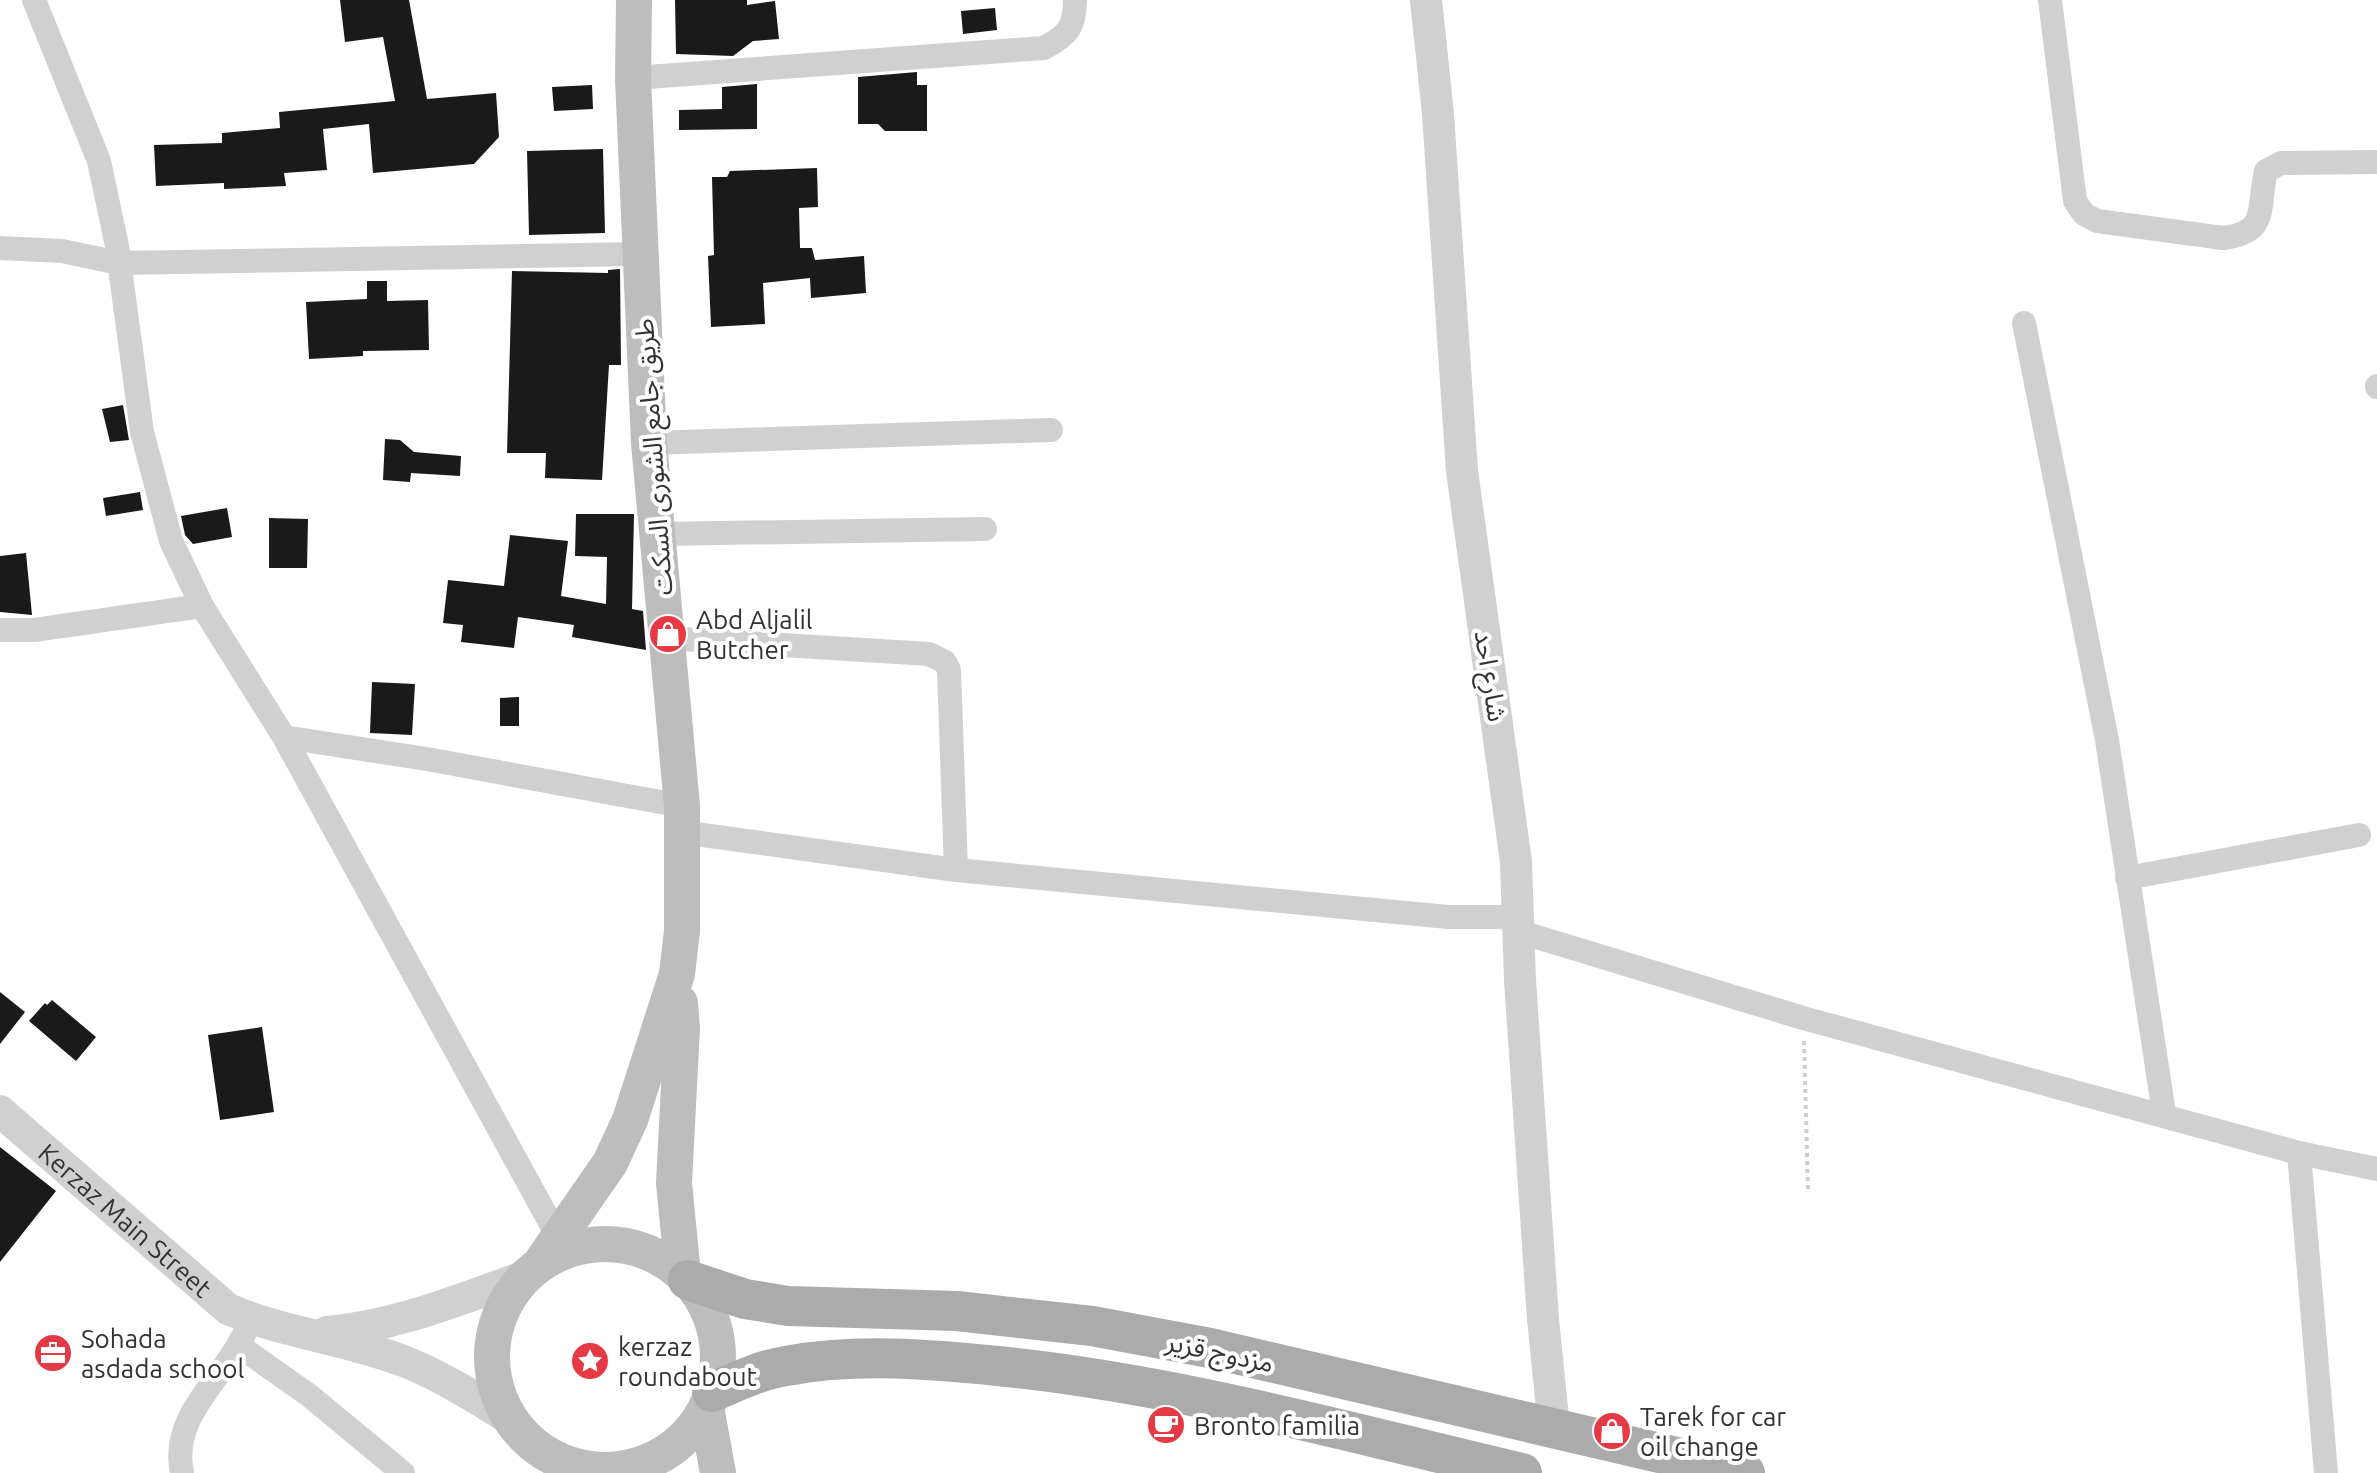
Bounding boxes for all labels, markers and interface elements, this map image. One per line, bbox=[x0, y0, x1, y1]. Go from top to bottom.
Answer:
street label: طريق جامع الشورى السكت bbox=[629, 317, 683, 596]
place label: Abd Aljalil Butcher bbox=[696, 605, 813, 664]
shop icon: Abd Aljalil Butcher bbox=[647, 613, 689, 655]
street label: شارع احد bbox=[1465, 628, 1513, 724]
street label: Kerzaz Main Street bbox=[33, 1137, 217, 1303]
place label: Sohada asdada school bbox=[81, 1324, 244, 1383]
street label: مزدوج قزير bbox=[1162, 1326, 1276, 1382]
office icon: Sohada asdada school bbox=[32, 1332, 74, 1374]
place label: kerzaz roundabout bbox=[618, 1332, 757, 1391]
place icon: kerzaz roundabout bbox=[569, 1340, 611, 1382]
place label: Tarek for car oil change bbox=[1640, 1402, 1786, 1461]
cafe icon: Bronto familia bbox=[1145, 1404, 1187, 1446]
shop icon: Tarek for car oil change bbox=[1591, 1410, 1633, 1452]
place label: Bronto familia bbox=[1194, 1411, 1360, 1440]

